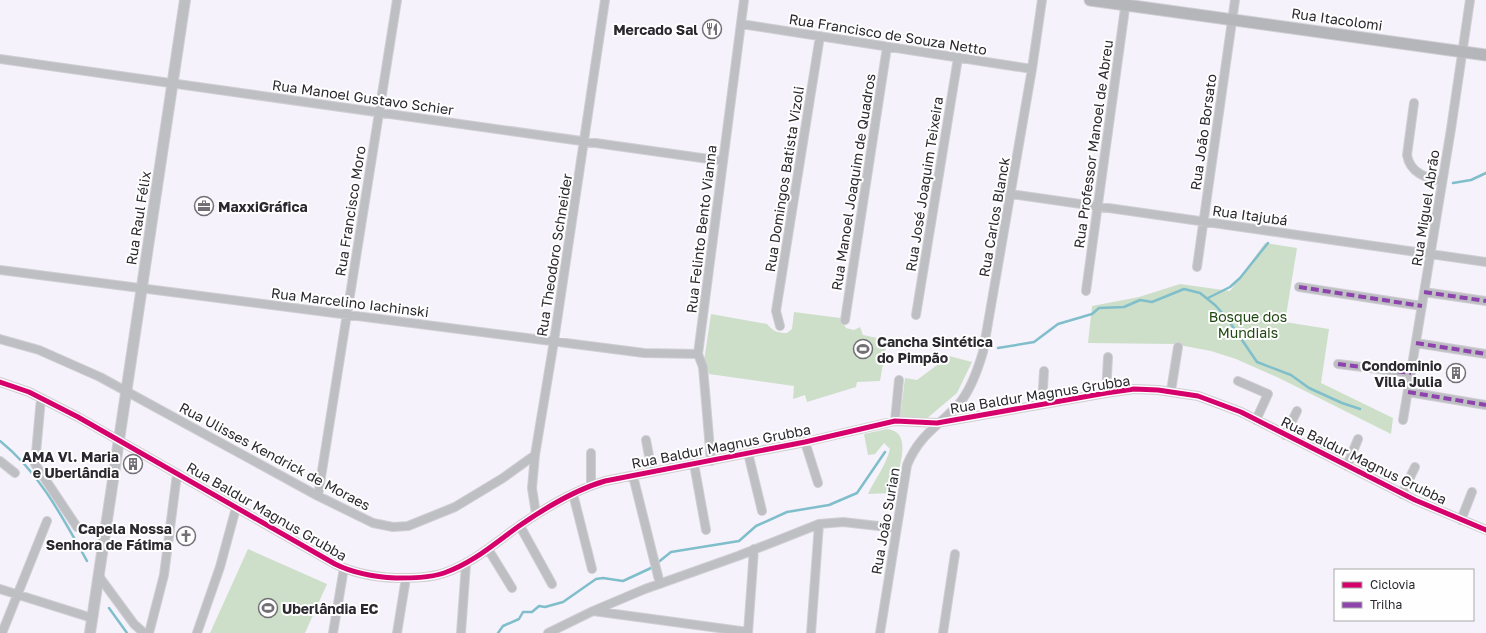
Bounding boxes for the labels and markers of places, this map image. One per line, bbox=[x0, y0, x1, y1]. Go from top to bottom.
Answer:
restaurant icon: Mercado Sal bbox=[701, 18, 723, 40]
place label: Mercado Sal bbox=[613, 21, 698, 38]
office icon: MaxxiGráfica bbox=[193, 195, 215, 217]
place label: MaxxiGráfica bbox=[218, 198, 308, 215]
place label: Cancha Sintética do Pimpão bbox=[877, 333, 993, 366]
sports icon: Cancha Sintética do Pimpão bbox=[852, 338, 874, 360]
place label: Condominio Villa Julia bbox=[1361, 357, 1442, 390]
building icon: Condominio Villa Julia bbox=[1445, 362, 1467, 384]
place label: AMA Vl. Maria e Uberlândia bbox=[22, 448, 119, 481]
building icon: AMA Vl. Maria e Uberlândia bbox=[122, 453, 144, 475]
place label: Capela Nossa Senhora de Fátima bbox=[46, 520, 172, 553]
church icon: Capela Nossa Senhora de Fátima bbox=[175, 525, 197, 547]
sports icon: Uberlândia EC bbox=[257, 597, 279, 619]
place label: Uberlândia EC bbox=[282, 600, 379, 617]

